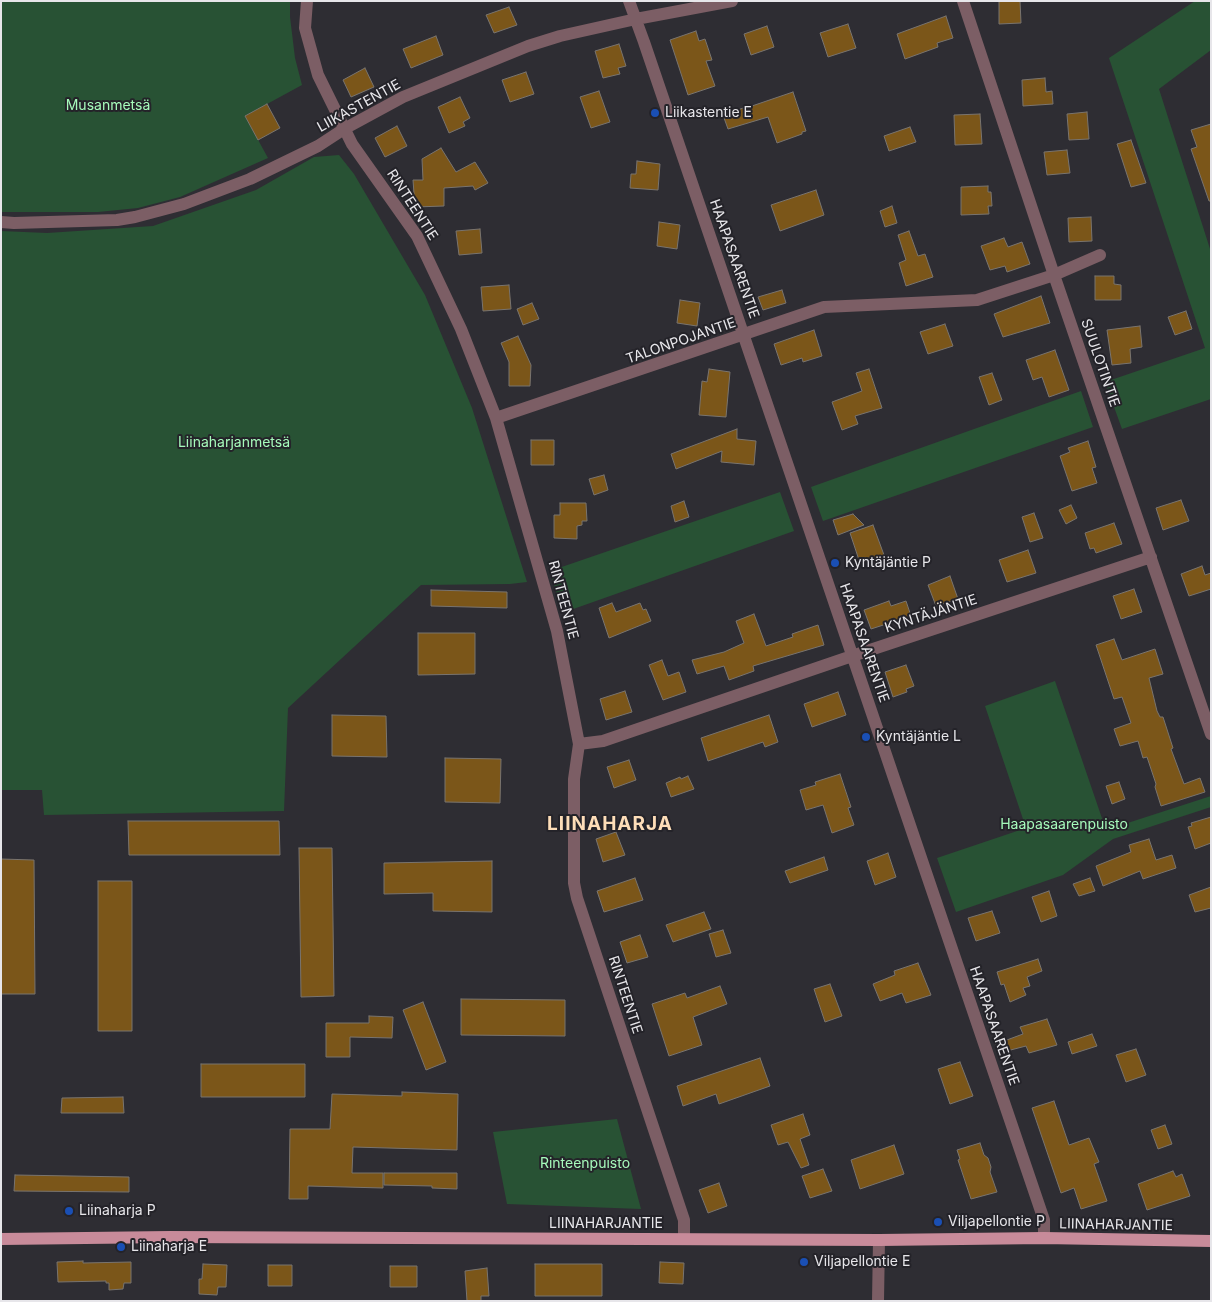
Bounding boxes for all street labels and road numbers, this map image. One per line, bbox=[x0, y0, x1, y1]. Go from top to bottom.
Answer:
street label: LIIKASTENTIE bbox=[314, 76, 404, 136]
street label: RINTEENTIE bbox=[383, 166, 441, 244]
street label: HAAPASAARENTIE bbox=[706, 197, 762, 321]
street label: TALONPOJANTIE bbox=[624, 314, 738, 368]
street label: SUULOTINTIE bbox=[1077, 317, 1123, 409]
street label: RINTEENTIE bbox=[544, 559, 582, 641]
street label: HAAPASAARENTIE bbox=[836, 581, 892, 705]
street label: KYNTÄJÄNTIE bbox=[883, 591, 979, 637]
street label: RINTEENTIE bbox=[605, 954, 645, 1036]
street label: HAAPASAARENTIE bbox=[966, 964, 1022, 1088]
street label: LIINAHARJANTIE bbox=[549, 1216, 663, 1232]
street label: LIINAHARJANTIE bbox=[1059, 1216, 1173, 1234]

